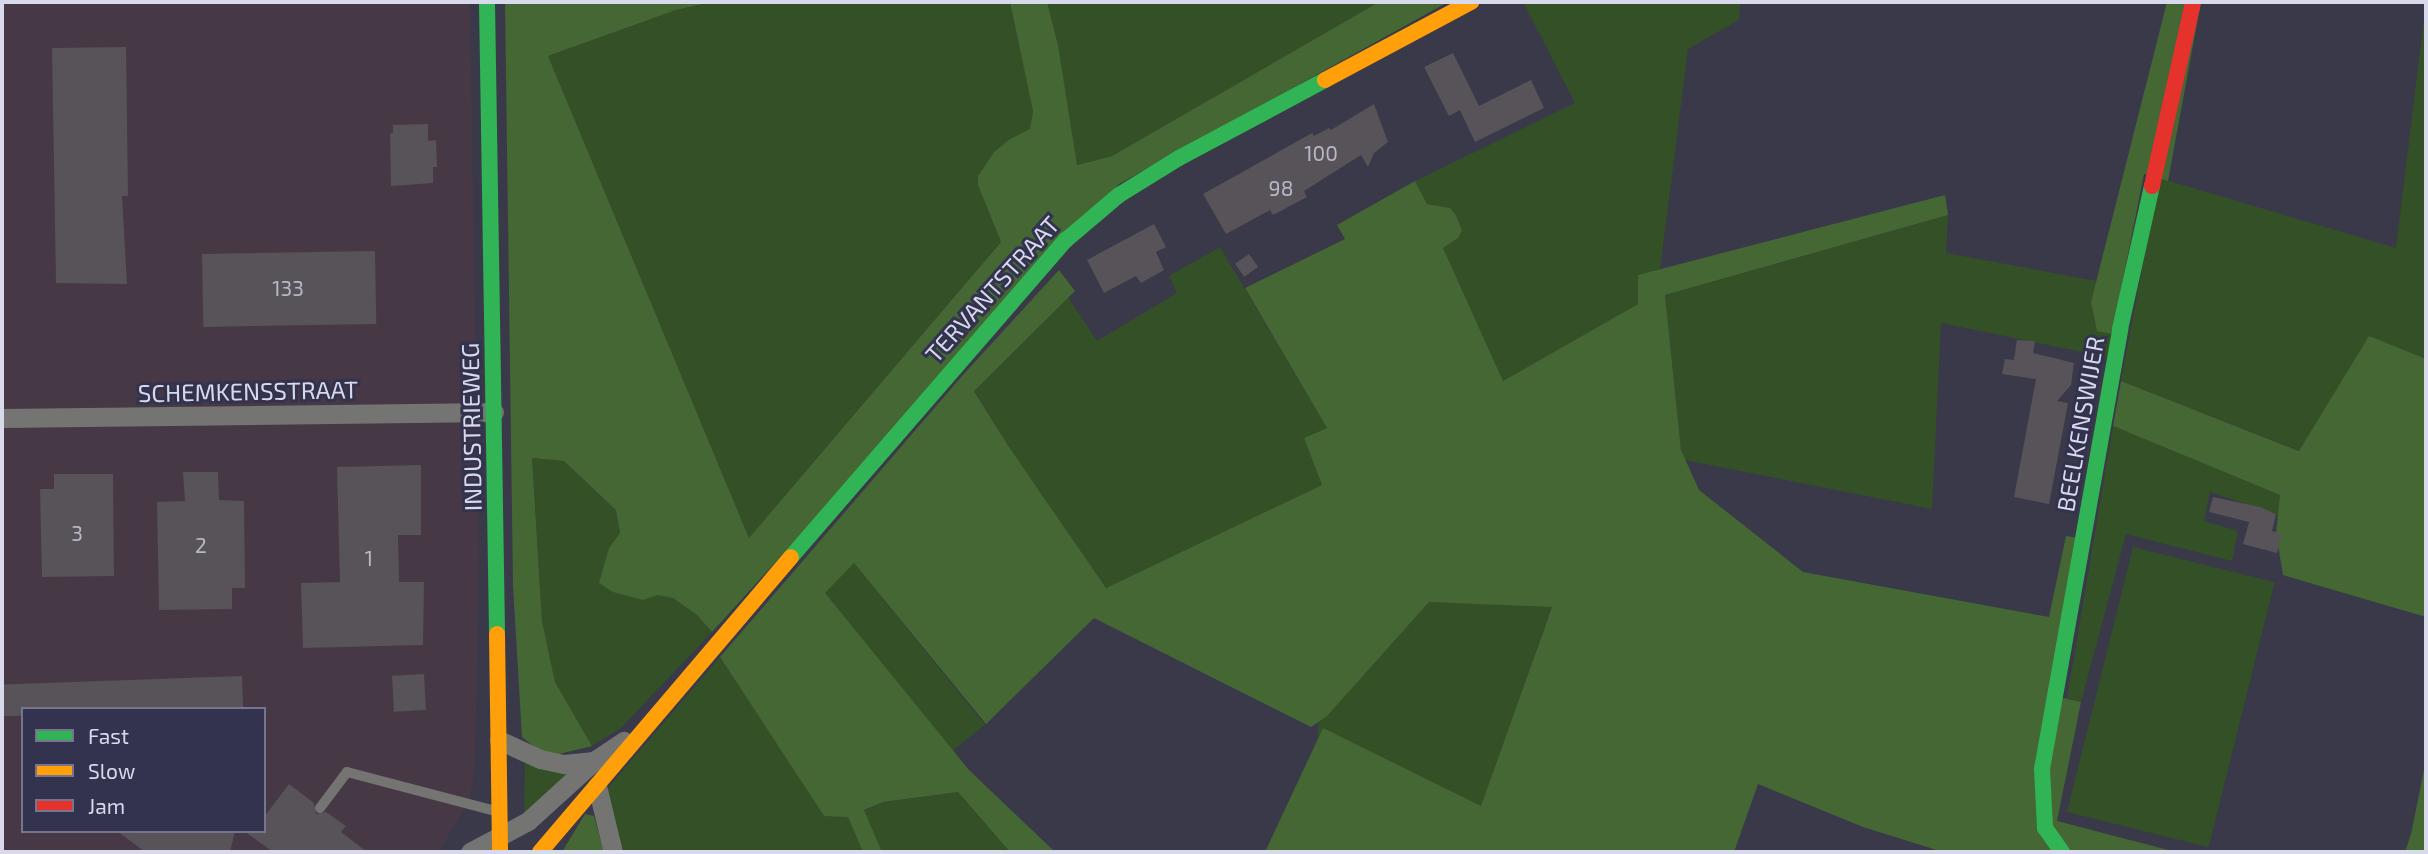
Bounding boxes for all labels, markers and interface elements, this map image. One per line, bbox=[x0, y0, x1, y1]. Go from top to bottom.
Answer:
house number: 100 bbox=[1304, 140, 1338, 166]
house number: 98 bbox=[1269, 175, 1293, 201]
street label: TERVANTSTRAAT bbox=[919, 210, 1065, 368]
house number: 133 bbox=[272, 275, 304, 301]
street label: BEELKENSWIJER bbox=[2050, 334, 2110, 514]
street label: INDUSTRIEWEG bbox=[455, 343, 487, 511]
street label: SCHEMKENSSTRAAT bbox=[138, 375, 358, 407]
house number: 3 bbox=[71, 520, 83, 546]
house number: 2 bbox=[195, 532, 207, 558]
house number: 1 bbox=[365, 545, 373, 571]
legend bbox=[21, 707, 266, 833]
text: Fast bbox=[88, 723, 129, 748]
text: Slow bbox=[88, 758, 135, 783]
text: Jam bbox=[88, 793, 125, 818]

